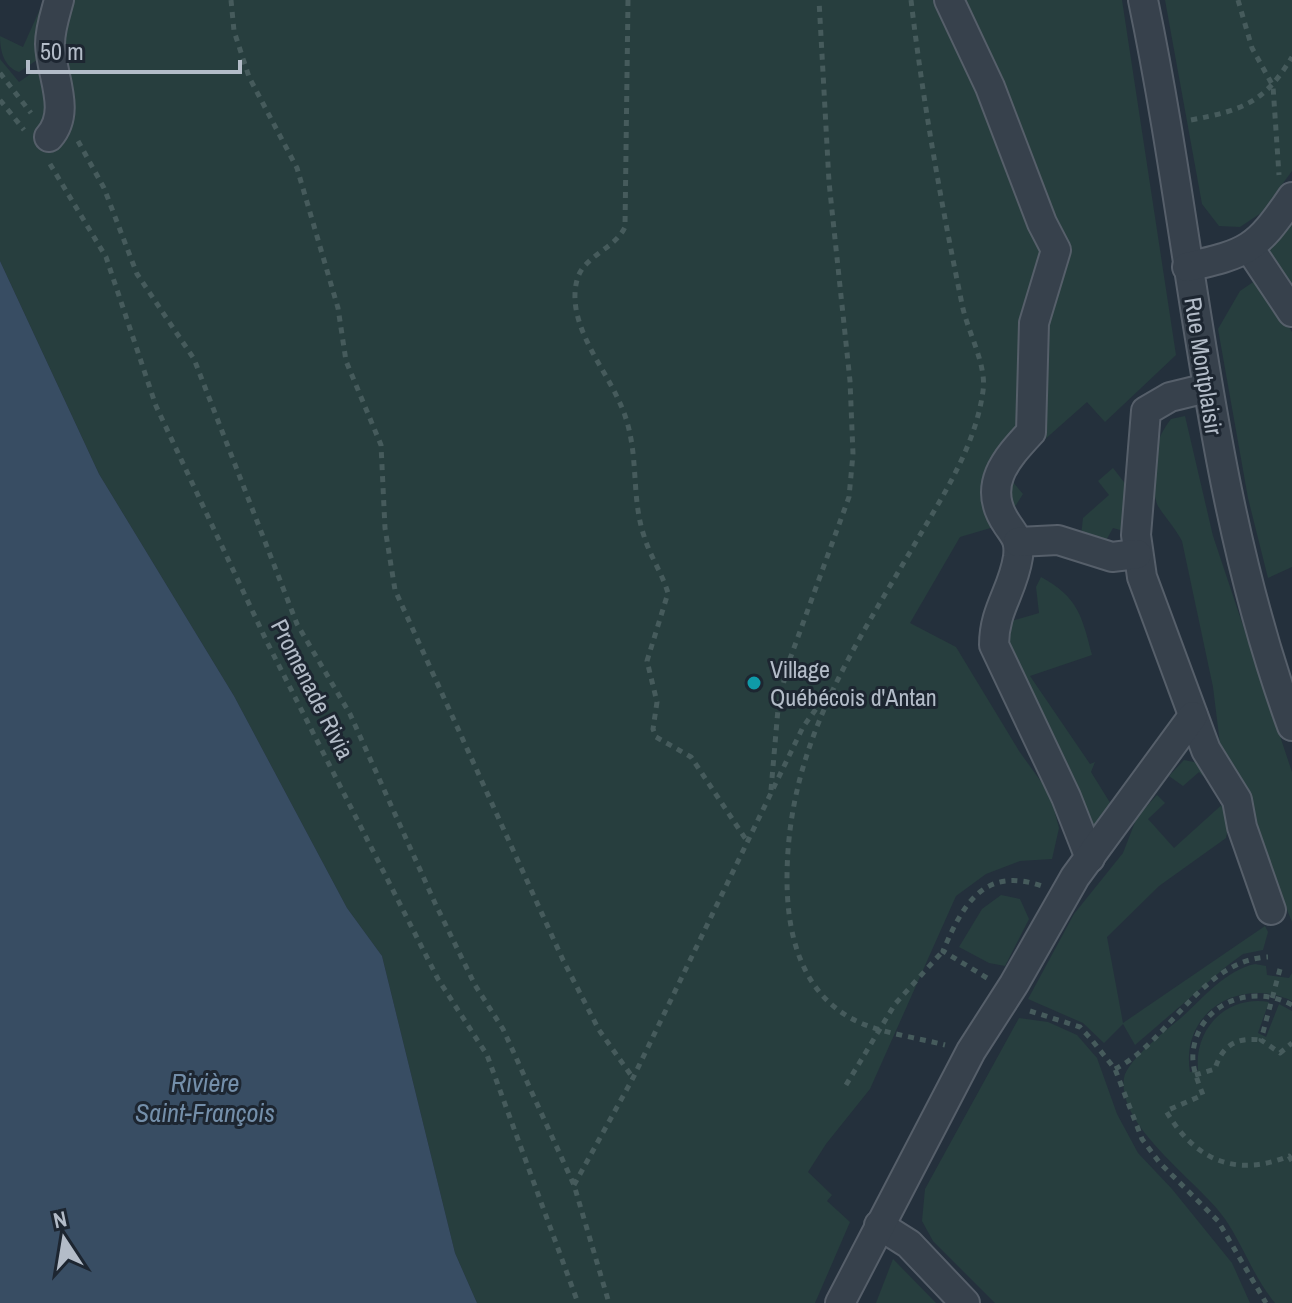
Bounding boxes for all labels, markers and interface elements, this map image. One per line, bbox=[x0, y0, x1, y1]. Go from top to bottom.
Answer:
scale bar bbox=[28, 24, 240, 74]
text: 50 m bbox=[40, 35, 84, 67]
street label: Rue Montplaisir bbox=[1177, 295, 1231, 438]
street label: Promenade Rivia bbox=[264, 614, 362, 765]
place label: Village Québécois d'Antan bbox=[770, 653, 937, 713]
marker: Village Québécois d'Antan bbox=[745, 674, 763, 692]
water label: Rivière Saint-François bbox=[135, 1065, 275, 1130]
north arrow bbox=[24, 1199, 104, 1279]
text: N bbox=[50, 1203, 69, 1235]

